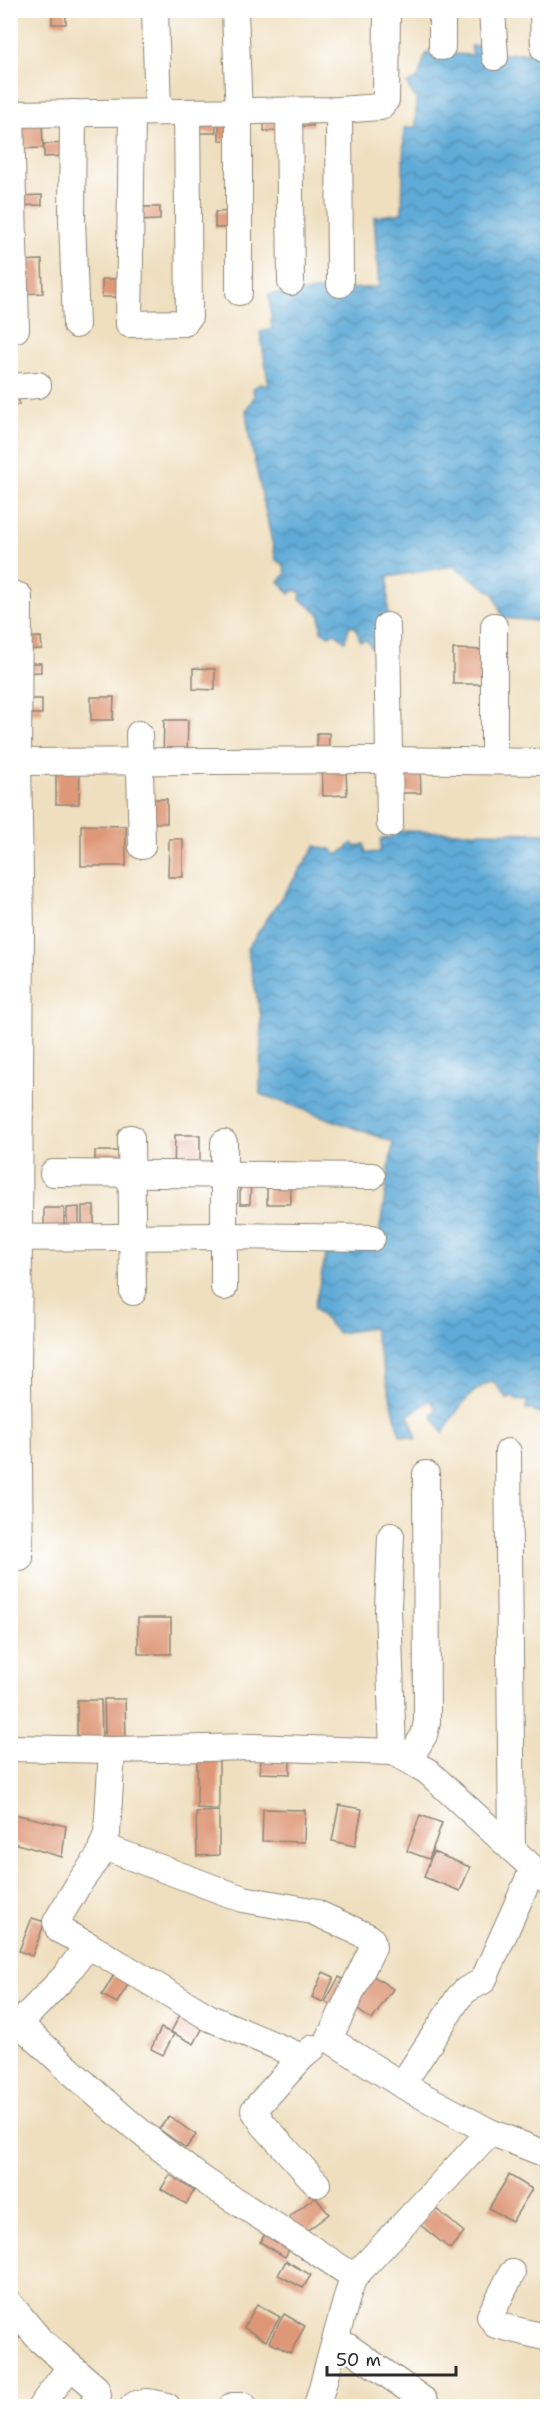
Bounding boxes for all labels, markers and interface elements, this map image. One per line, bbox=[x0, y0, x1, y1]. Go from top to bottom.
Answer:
scale bar bbox=[327, 2339, 456, 2377]
text: 50 m bbox=[336, 2348, 381, 2372]

